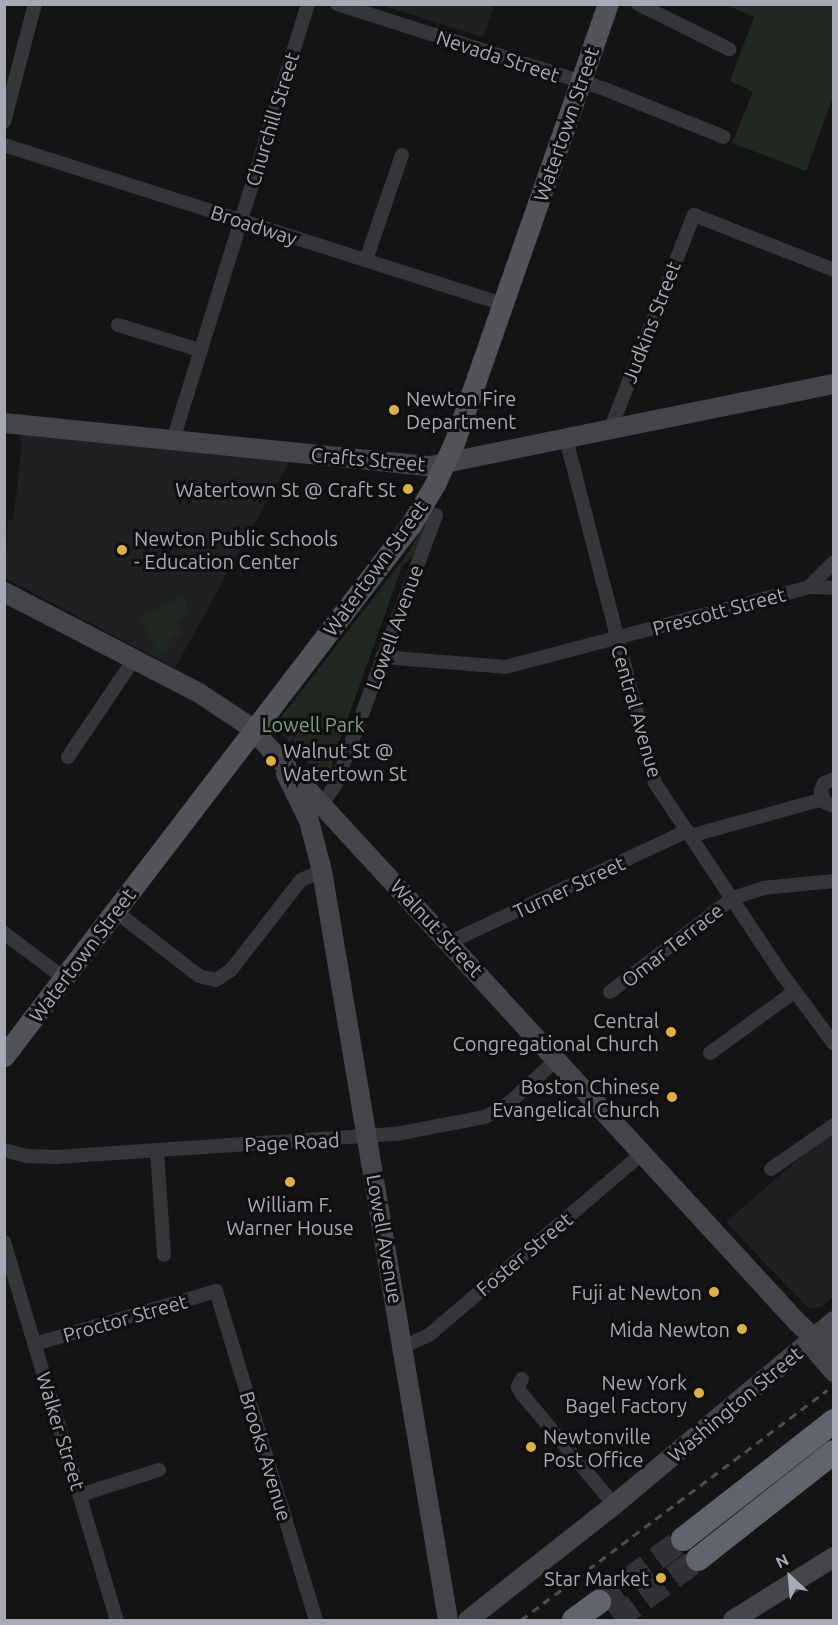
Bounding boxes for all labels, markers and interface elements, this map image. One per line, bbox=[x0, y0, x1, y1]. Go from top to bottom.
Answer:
street label: Nevada Street bbox=[434, 25, 562, 87]
street label: Watertown Street bbox=[528, 44, 604, 204]
street label: Churchill Street bbox=[240, 49, 304, 189]
street label: Broadway bbox=[208, 200, 300, 250]
street label: Judkins Street bbox=[617, 258, 685, 386]
place label: Newton Fire Department bbox=[406, 386, 516, 433]
marker: Newton Fire Department bbox=[387, 403, 401, 417]
street label: Crafts Street bbox=[310, 442, 426, 476]
place label: Watertown St @ Craft St bbox=[175, 477, 396, 501]
marker: Watertown St @ Craft St bbox=[401, 482, 415, 496]
street label: Watertown Street bbox=[318, 496, 432, 640]
place label: Newton Public Schools - Education Center bbox=[134, 526, 338, 573]
marker: Newton Public Schools - Education Center bbox=[115, 543, 129, 557]
street label: Lowell Avenue bbox=[360, 561, 428, 693]
street label: Prescott Street bbox=[650, 582, 788, 640]
street label: Central Avenue bbox=[607, 642, 667, 780]
park label: Lowell Park bbox=[261, 712, 365, 736]
place label: Walnut St @ Watertown St bbox=[283, 738, 407, 785]
marker: Walnut St @ Watertown St bbox=[264, 754, 278, 768]
street label: Turner Street bbox=[510, 851, 628, 923]
street label: Walnut Street bbox=[386, 874, 488, 982]
street label: Watertown Street bbox=[24, 883, 140, 1027]
street label: Omar Terrace bbox=[616, 898, 728, 992]
place label: Central Congregational Church bbox=[452, 1008, 659, 1055]
marker: Central Congregational Church bbox=[664, 1025, 678, 1039]
place label: Boston Chinese Evangelical Church bbox=[492, 1074, 660, 1121]
marker: Boston Chinese Evangelical Church bbox=[665, 1090, 679, 1104]
street label: Page Road bbox=[244, 1128, 340, 1156]
street label: Lowell Avenue bbox=[362, 1172, 408, 1306]
marker: William F. Warner House bbox=[283, 1175, 297, 1189]
place label: William F. Warner House bbox=[226, 1192, 354, 1239]
street label: Foster Street bbox=[471, 1207, 577, 1301]
place label: Fuji at Newton bbox=[572, 1280, 702, 1304]
marker: Fuji at Newton bbox=[707, 1285, 721, 1299]
street label: Proctor Street bbox=[60, 1289, 190, 1347]
place label: Mida Newton bbox=[609, 1317, 730, 1341]
marker: Mida Newton bbox=[735, 1322, 749, 1336]
street label: Washington Street bbox=[663, 1341, 807, 1467]
street label: Walker Street bbox=[32, 1369, 90, 1493]
place label: New York Bagel Factory bbox=[565, 1370, 687, 1417]
marker: New York Bagel Factory bbox=[692, 1386, 706, 1400]
street label: Brooks Avenue bbox=[235, 1388, 297, 1524]
place label: Newtonville Post Office bbox=[543, 1424, 651, 1471]
marker: Newtonville Post Office bbox=[524, 1440, 538, 1454]
north arrow bbox=[760, 1547, 820, 1607]
text: N bbox=[773, 1550, 791, 1572]
place label: Star Market bbox=[544, 1566, 649, 1590]
marker: Star Market bbox=[654, 1571, 668, 1585]

